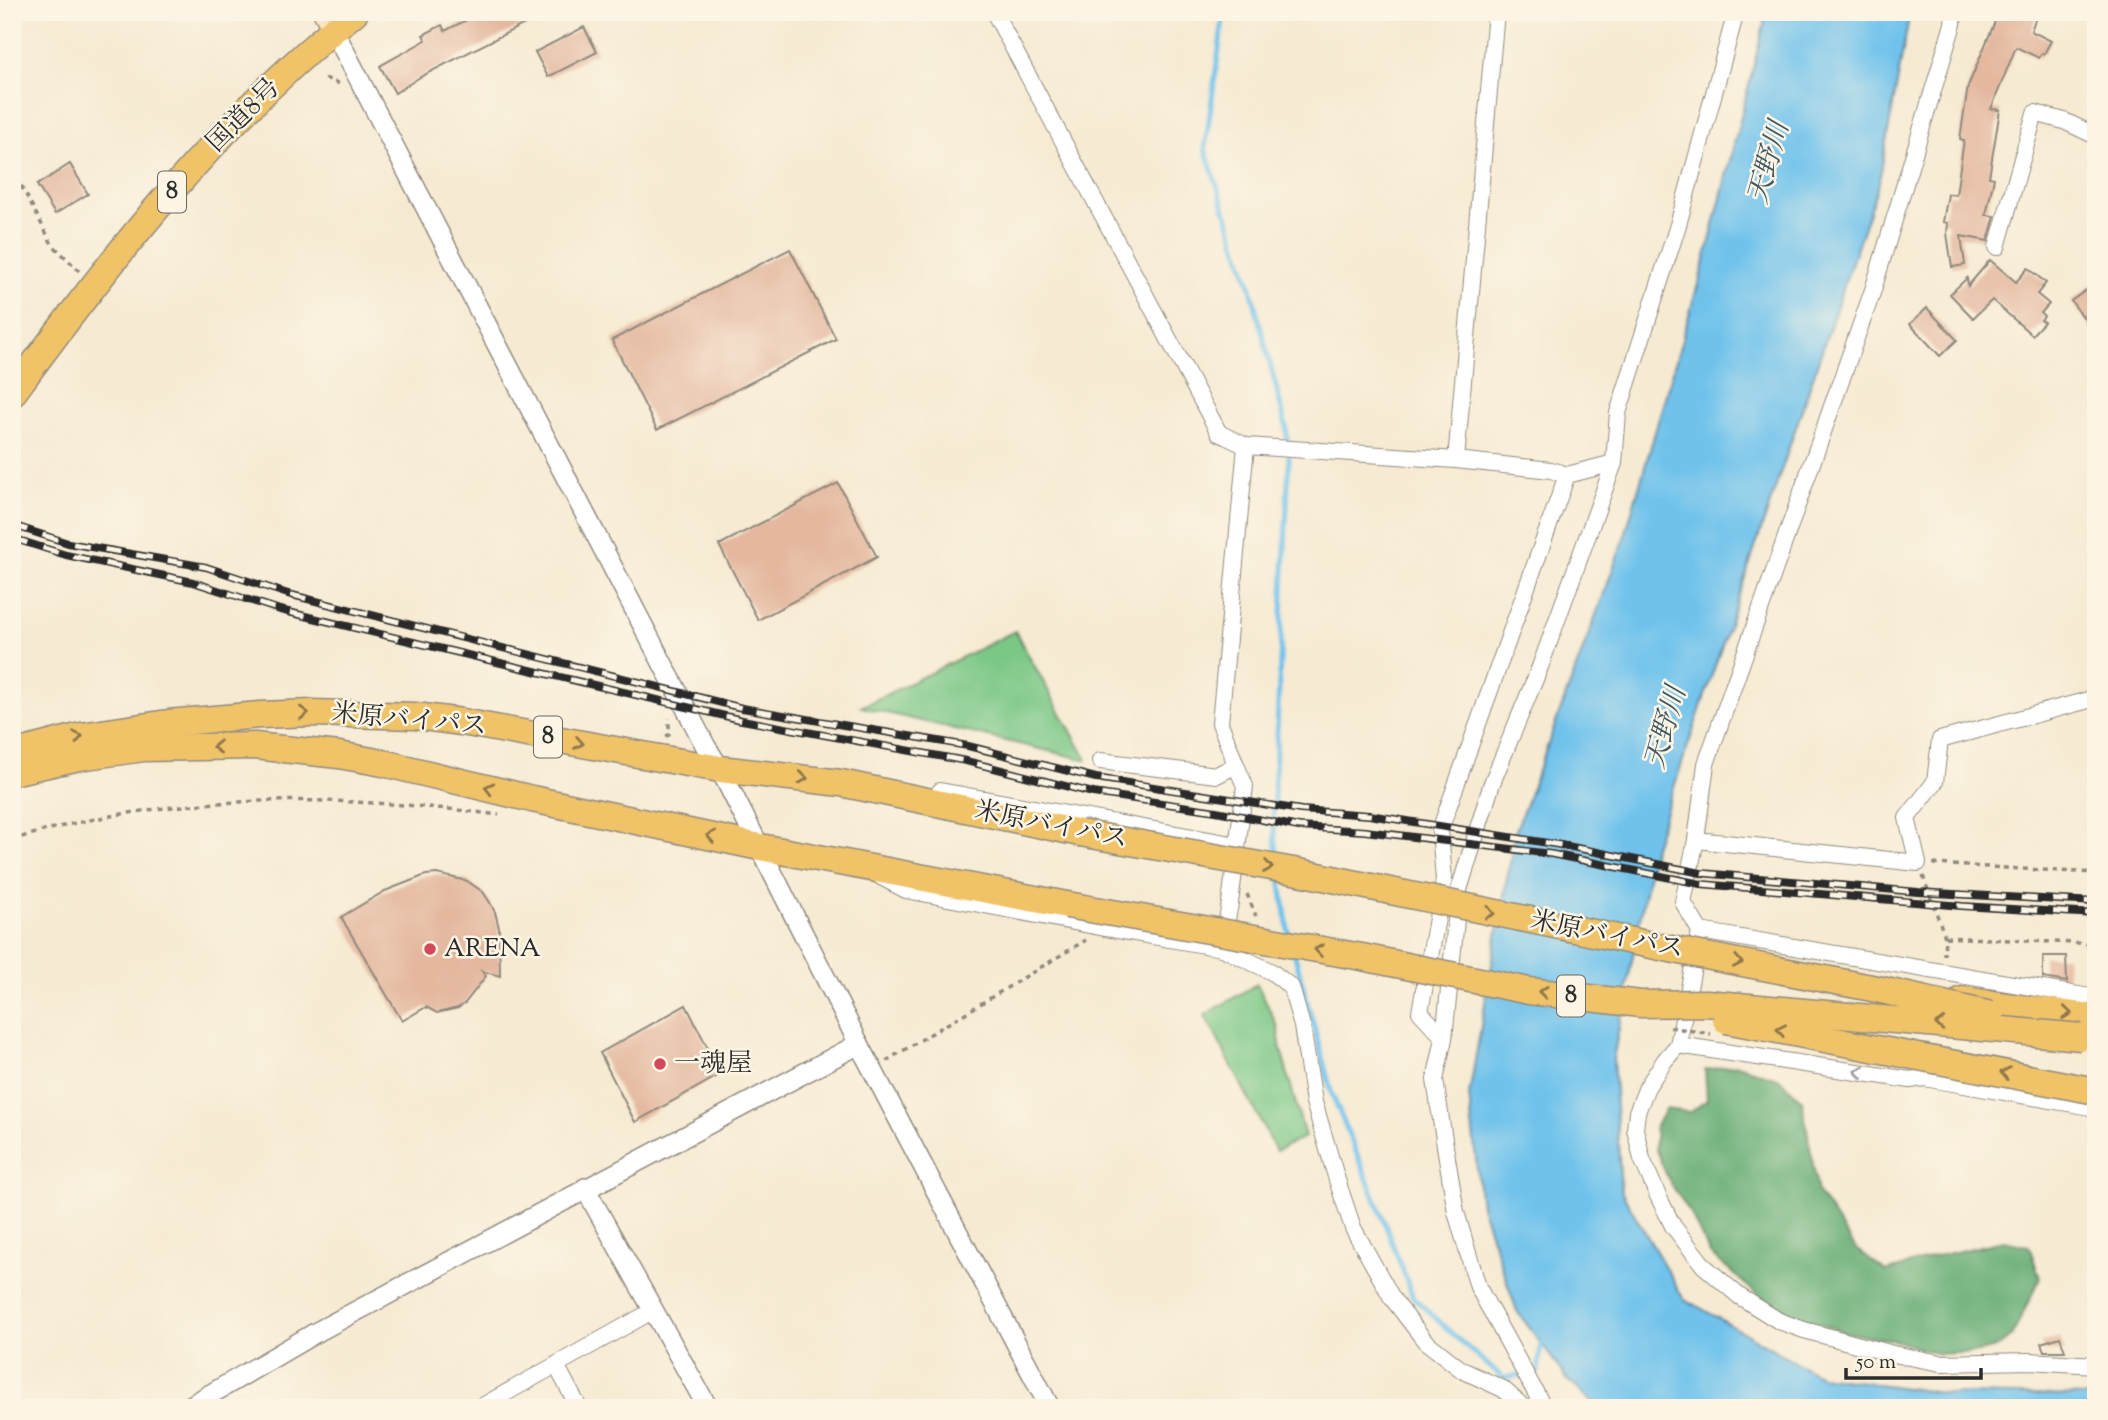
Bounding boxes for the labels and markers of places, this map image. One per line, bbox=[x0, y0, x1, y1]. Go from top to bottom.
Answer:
place label: ARENA bbox=[444, 931, 541, 968]
marker: ARENA bbox=[422, 941, 438, 957]
place label: 一魂屋 bbox=[674, 1046, 752, 1083]
marker: 一魂屋 bbox=[652, 1056, 668, 1072]

